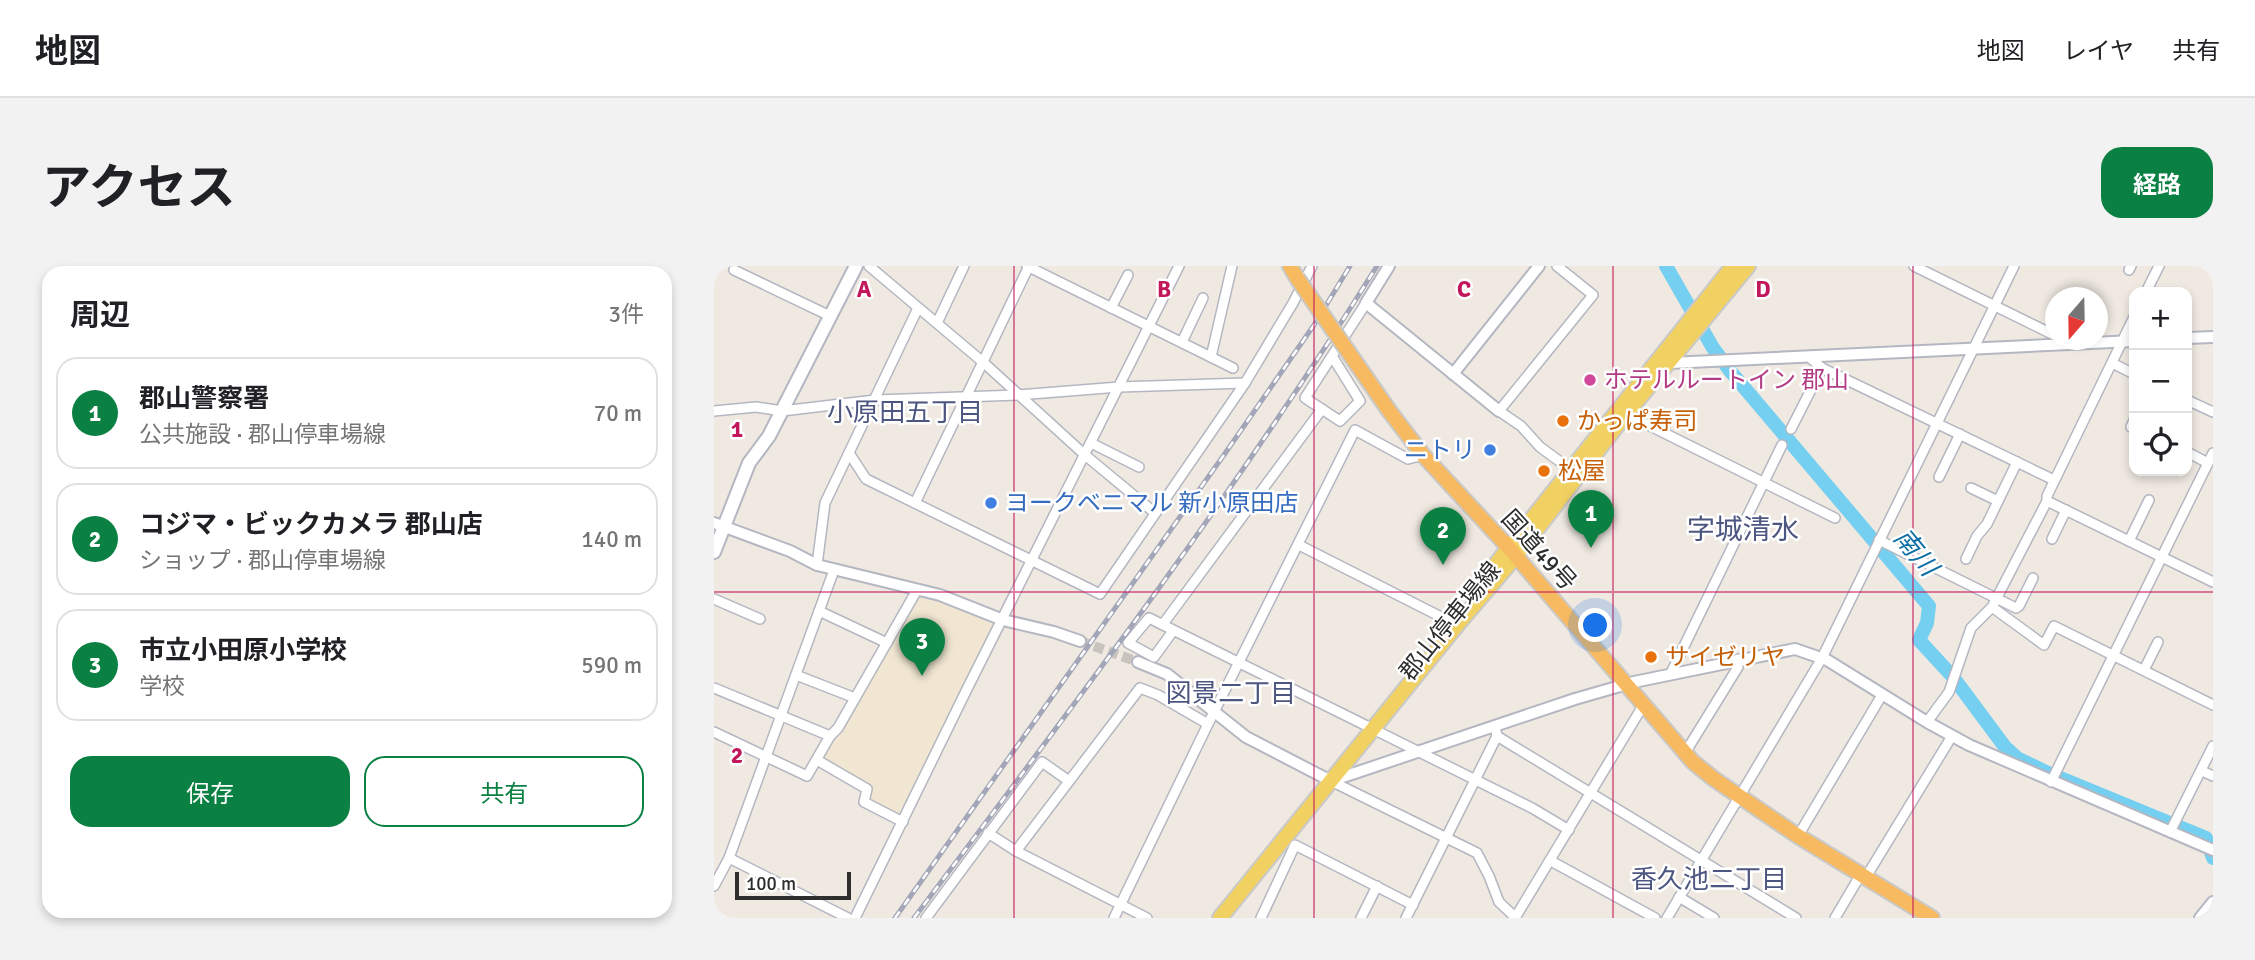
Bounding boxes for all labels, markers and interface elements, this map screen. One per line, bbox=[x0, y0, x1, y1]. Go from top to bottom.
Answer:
text: 地図 bbox=[35, 31, 101, 72]
text: 地図 bbox=[1977, 36, 2025, 66]
text: レイヤ bbox=[2063, 36, 2134, 66]
text: 共有 bbox=[2172, 36, 2220, 66]
button: 経路 bbox=[2101, 147, 2213, 218]
text: アクセス bbox=[42, 158, 236, 218]
text: A bbox=[857, 275, 872, 304]
text: B bbox=[1157, 275, 1171, 304]
text: C bbox=[1457, 275, 1471, 304]
text: D bbox=[1755, 275, 1771, 304]
north arrow bbox=[2045, 287, 2108, 350]
map controls bbox=[2129, 287, 2192, 476]
button: + bbox=[2129, 287, 2192, 350]
text: 周辺 bbox=[70, 297, 130, 334]
text: 3件 bbox=[609, 300, 644, 329]
button: − bbox=[2129, 350, 2192, 413]
place label: ホテルルートイン 郡山 bbox=[1604, 365, 1849, 395]
marker: ホテルルートイン 郡山 bbox=[1582, 372, 1598, 388]
text: 郡山警察署 bbox=[139, 383, 269, 415]
district label: 小原田五丁目 bbox=[827, 397, 983, 429]
text: 1 bbox=[89, 399, 101, 428]
text: 70 m bbox=[594, 399, 642, 428]
place label: かっぱ寿司 bbox=[1577, 406, 1697, 436]
marker: かっぱ寿司 bbox=[1555, 413, 1571, 429]
button: locate bbox=[2129, 413, 2192, 476]
text: 1 bbox=[731, 415, 743, 444]
text: 公共施設 · 郡山停車場線 bbox=[139, 420, 386, 449]
place label: ニトリ bbox=[1404, 435, 1476, 465]
marker: ニトリ bbox=[1482, 442, 1498, 458]
place label: 松屋 bbox=[1558, 456, 1606, 486]
marker: 松屋 bbox=[1536, 463, 1552, 479]
place label: ヨークベニマル 新小原田店 bbox=[1005, 488, 1298, 518]
pin: 1 bbox=[1568, 490, 1614, 548]
marker: ヨークベニマル 新小原田店 bbox=[983, 495, 999, 511]
street label: 国道49号 bbox=[1495, 504, 1583, 596]
pin: 2 bbox=[1420, 507, 1466, 565]
text: コジマ・ビックカメラ 郡山店 bbox=[139, 509, 483, 541]
district label: 字城清水 bbox=[1687, 513, 1799, 547]
water label: 南川 bbox=[1886, 522, 1946, 585]
text: 2 bbox=[89, 525, 101, 554]
text: 140 m bbox=[581, 525, 642, 554]
text: ショップ · 郡山停車場線 bbox=[139, 546, 386, 575]
street label: 郡山停車場線 bbox=[1393, 556, 1507, 686]
your location bbox=[1578, 608, 1612, 642]
pin: 3 bbox=[899, 618, 945, 676]
text: 市立小田原小学校 bbox=[139, 635, 347, 667]
place label: サイゼリヤ bbox=[1665, 642, 1785, 672]
marker: サイゼリヤ bbox=[1643, 649, 1659, 665]
text: 3 bbox=[89, 651, 101, 680]
text: 590 m bbox=[581, 651, 642, 680]
text: 学校 bbox=[139, 672, 185, 701]
district label: 図景二丁目 bbox=[1166, 678, 1296, 710]
text: 2 bbox=[731, 741, 743, 770]
button: 保存 bbox=[70, 756, 350, 827]
button: 共有 bbox=[364, 756, 644, 827]
district label: 香久池二丁目 bbox=[1631, 864, 1787, 896]
scale bar bbox=[735, 869, 850, 901]
text: 100 m bbox=[746, 872, 796, 896]

